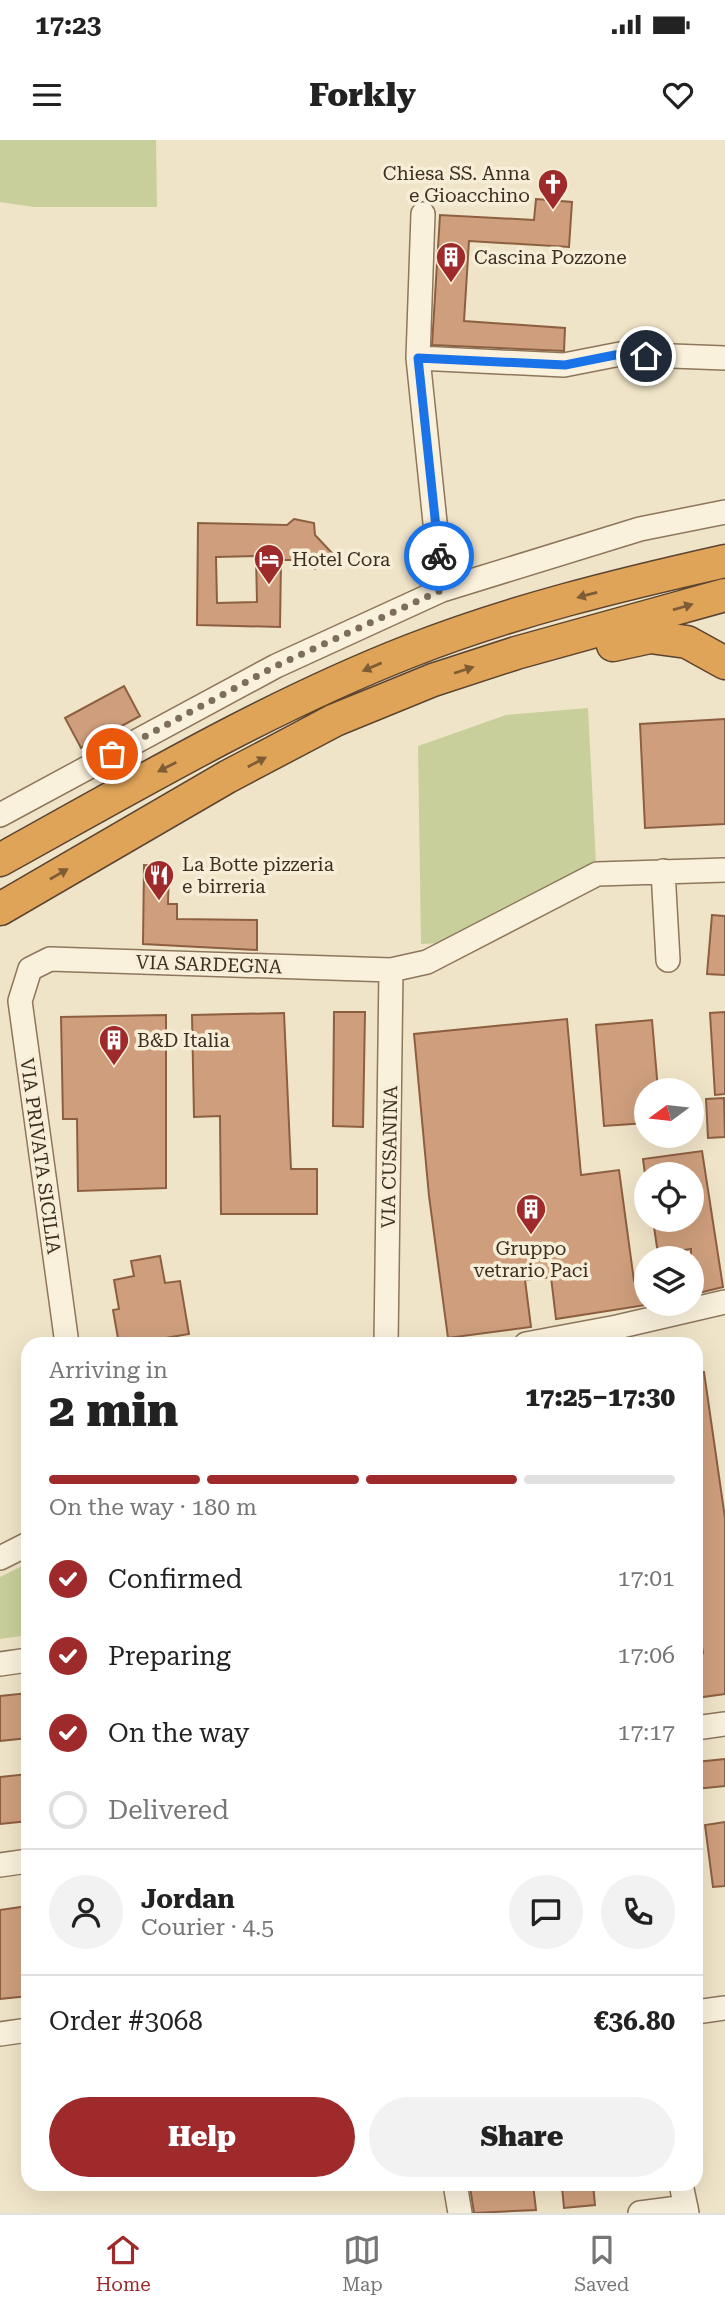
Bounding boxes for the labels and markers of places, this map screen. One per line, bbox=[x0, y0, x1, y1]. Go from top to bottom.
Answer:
place label: Chiesa SS. Anna e Gioacchino bbox=[383, 162, 531, 207]
church icon: Chiesa SS. Anna e Gioacchino bbox=[536, 167, 570, 211]
building icon: Cascina Pozzone bbox=[434, 240, 468, 284]
place label: Cascina Pozzone bbox=[474, 246, 627, 269]
pin bbox=[616, 326, 676, 386]
hotel icon: Hotel Cora bbox=[252, 542, 286, 586]
place label: Hotel Cora bbox=[292, 548, 391, 571]
pin bbox=[82, 724, 142, 784]
place label: La Botte pizzeria e birreria bbox=[182, 853, 335, 898]
restaurant icon: La Botte pizzeria e birreria bbox=[142, 858, 176, 902]
building icon: B&D Italia bbox=[97, 1023, 131, 1067]
place label: B&D Italia bbox=[137, 1029, 230, 1052]
building icon: Gruppo vetrario Paci bbox=[514, 1192, 548, 1236]
place label: Gruppo vetrario Paci bbox=[474, 1237, 588, 1282]

